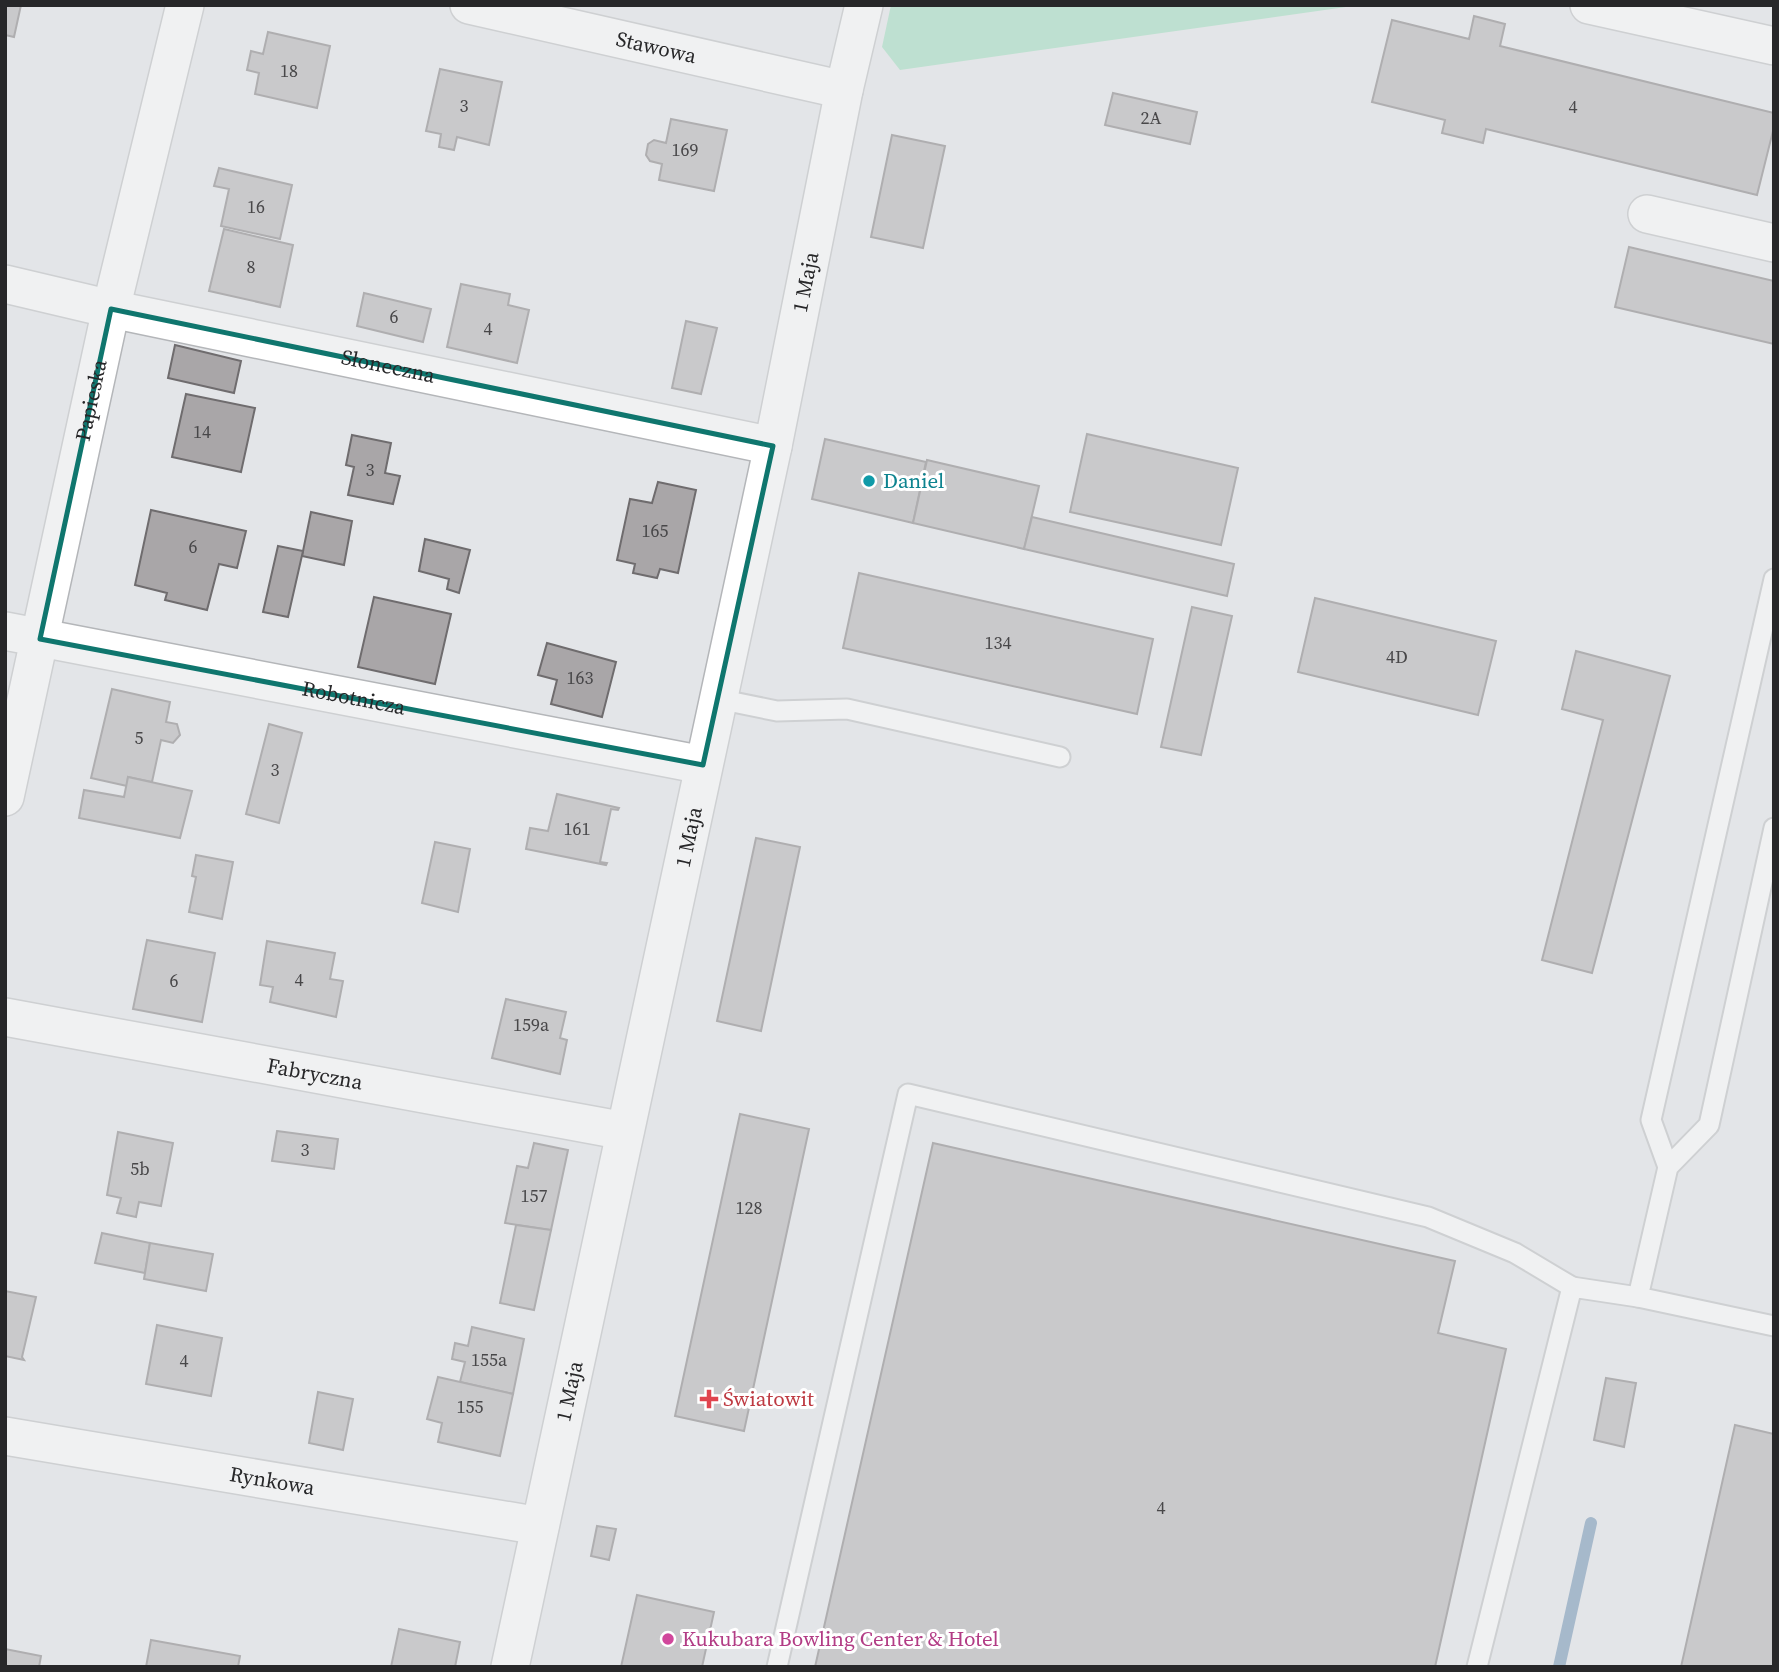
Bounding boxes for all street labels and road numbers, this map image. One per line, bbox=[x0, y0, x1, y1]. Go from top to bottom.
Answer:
street label: Stawowa bbox=[614, 24, 699, 70]
street label: 1 Maja bbox=[785, 249, 825, 315]
street label: Słoneczna bbox=[339, 342, 438, 390]
street label: Papieska bbox=[68, 356, 114, 444]
street label: Robotnicza bbox=[300, 673, 408, 722]
street label: 1 Maja bbox=[668, 804, 709, 870]
street label: Fabryczna bbox=[265, 1050, 365, 1097]
street label: 1 Maja bbox=[548, 1358, 590, 1424]
street label: Rynkowa bbox=[228, 1459, 317, 1502]

